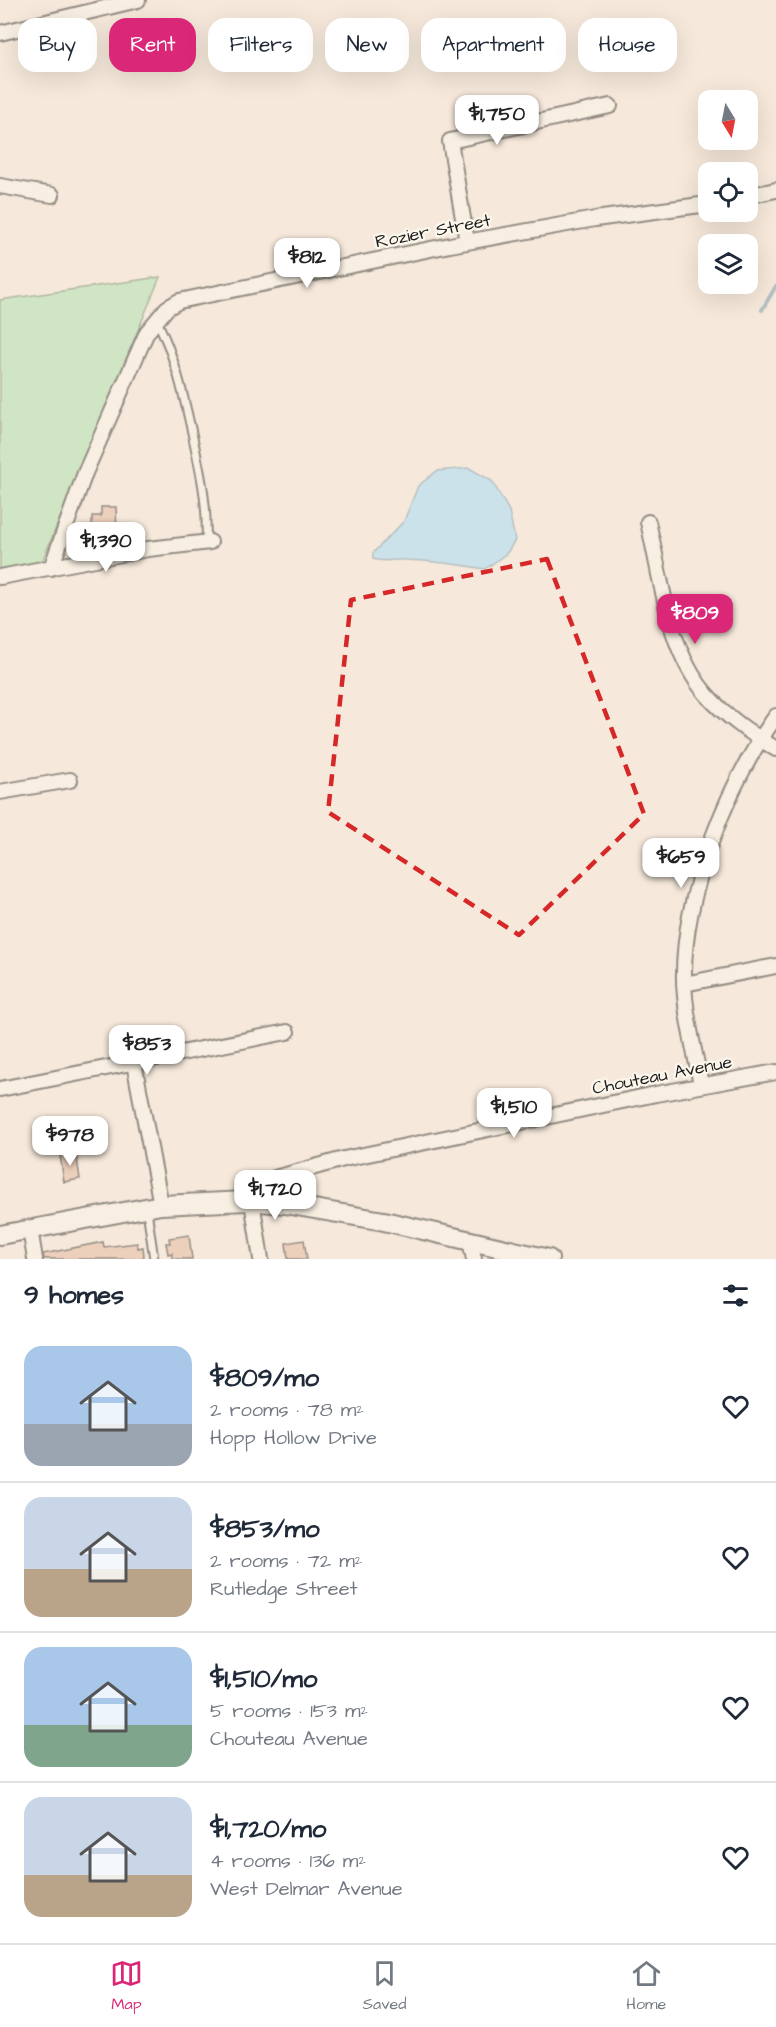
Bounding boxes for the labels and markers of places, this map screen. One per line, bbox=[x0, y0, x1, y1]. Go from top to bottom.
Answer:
pin: $1,750 bbox=[448, 95, 546, 146]
pin: $812 bbox=[271, 238, 343, 289]
pin: $1,390 bbox=[57, 522, 155, 573]
pin: $809 bbox=[659, 594, 731, 645]
pin: $659 bbox=[645, 838, 717, 889]
pin: $853 bbox=[111, 1025, 183, 1076]
pin: $1,510 bbox=[465, 1088, 563, 1139]
pin: $978 bbox=[34, 1116, 106, 1167]
pin: $1,720 bbox=[226, 1170, 324, 1221]

